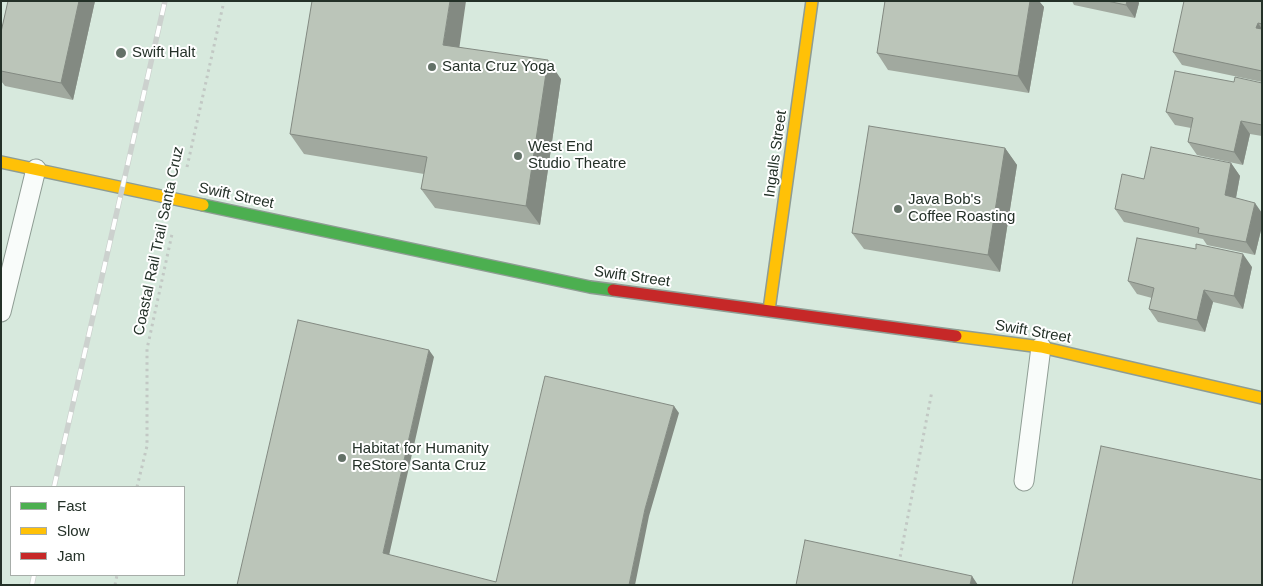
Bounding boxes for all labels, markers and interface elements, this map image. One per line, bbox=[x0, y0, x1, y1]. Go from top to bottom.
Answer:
place label: Swift Halt bbox=[132, 44, 195, 62]
marker: Swift Halt bbox=[114, 46, 128, 60]
place label: Santa Cruz Yoga bbox=[442, 58, 555, 76]
marker: Santa Cruz Yoga bbox=[426, 61, 438, 73]
street label: Ingalls Street bbox=[761, 109, 791, 199]
place label: West End Studio Theatre bbox=[528, 138, 626, 173]
street label: Coastal Rail Trail Santa Cruz bbox=[130, 145, 188, 337]
marker: West End Studio Theatre bbox=[512, 150, 524, 162]
street label: Swift Street bbox=[197, 179, 275, 213]
place label: Java Bob's Coffee Roasting bbox=[908, 191, 1015, 226]
marker: Java Bob's Coffee Roasting bbox=[892, 203, 904, 215]
street label: Swift Street bbox=[593, 263, 671, 291]
street label: Swift Street bbox=[994, 316, 1072, 348]
place label: Habitat for Humanity ReStore Santa Cruz bbox=[352, 440, 489, 475]
marker: Habitat for Humanity ReStore Santa Cruz bbox=[336, 452, 348, 464]
legend bbox=[10, 486, 185, 576]
text: Fast bbox=[57, 497, 86, 514]
text: Slow bbox=[57, 522, 90, 539]
text: Jam bbox=[57, 547, 85, 564]

